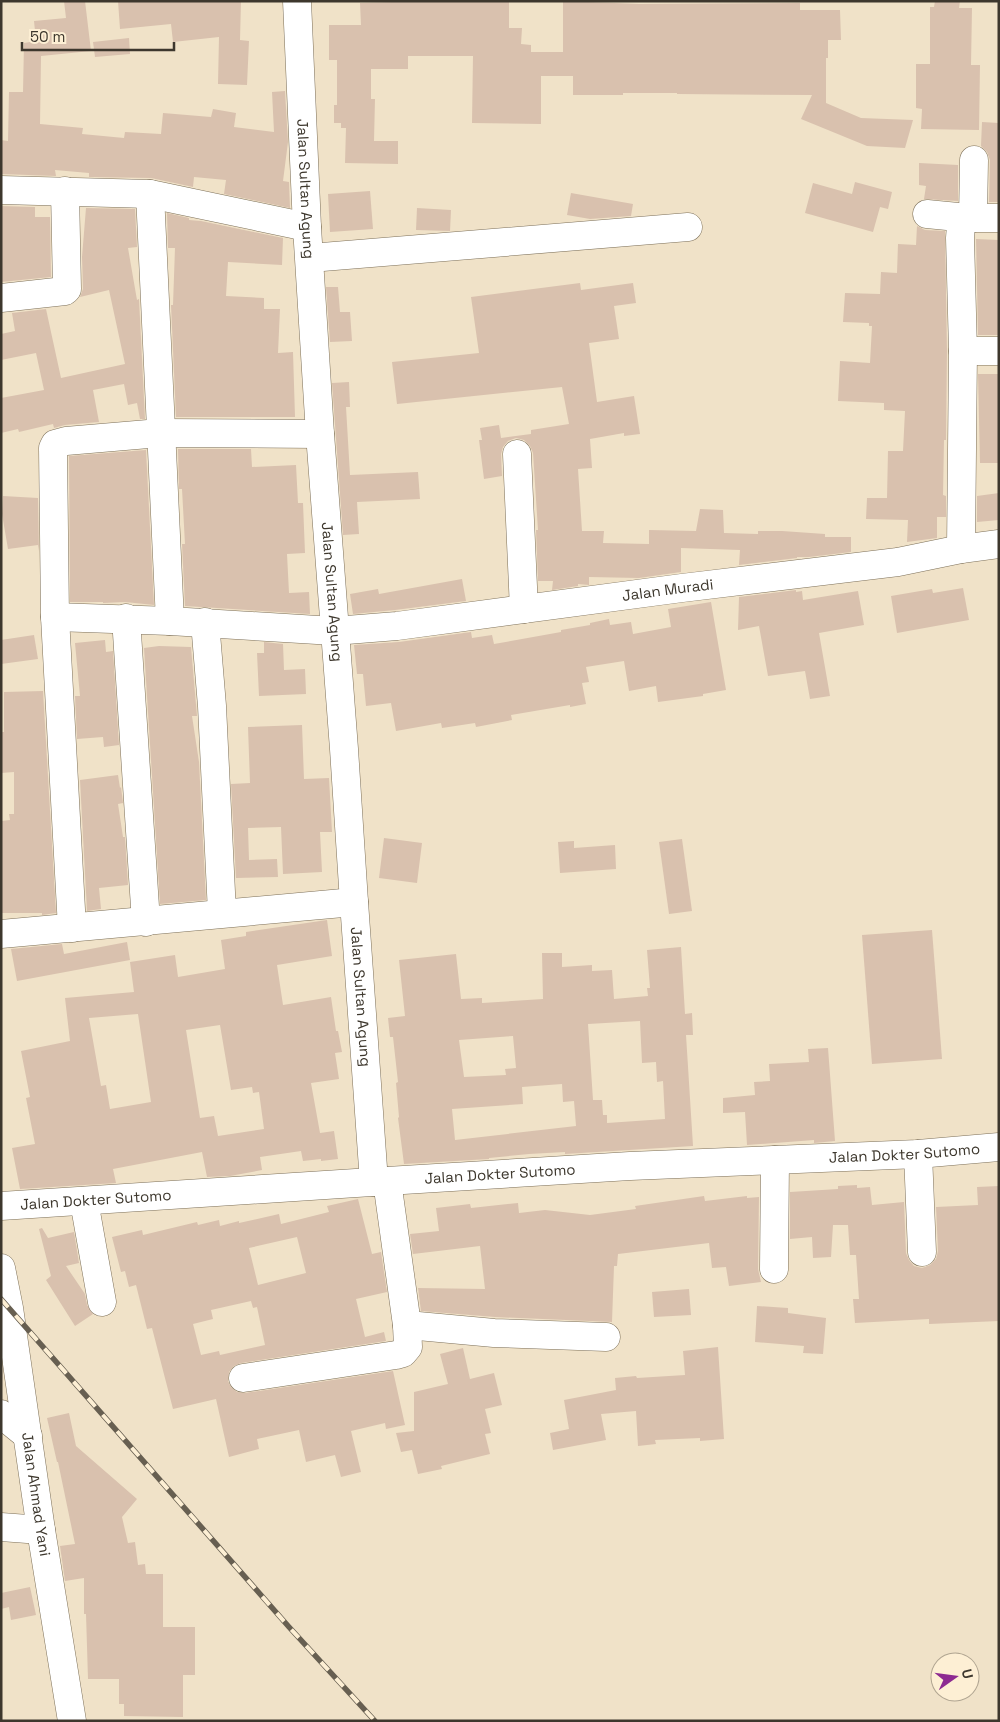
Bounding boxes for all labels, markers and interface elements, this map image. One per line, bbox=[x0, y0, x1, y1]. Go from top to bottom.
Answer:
scale bar bbox=[22, 20, 175, 52]
text: 50 m bbox=[30, 27, 65, 46]
street label: Jalan Sultan Agung bbox=[293, 118, 319, 259]
street label: Jalan Sultan Agung bbox=[318, 521, 347, 662]
street label: Jalan Muradi bbox=[621, 574, 714, 605]
street label: Jalan Sultan Agung bbox=[347, 926, 376, 1067]
street label: Jalan Dokter Sutomo bbox=[828, 1139, 981, 1167]
street label: Jalan Dokter Sutomo bbox=[424, 1159, 576, 1188]
street label: Jalan Dokter Sutomo bbox=[20, 1185, 172, 1214]
street label: Jalan Ahmad Yani bbox=[18, 1431, 55, 1558]
north arrow bbox=[930, 1652, 980, 1702]
text: U bbox=[958, 1667, 977, 1681]

